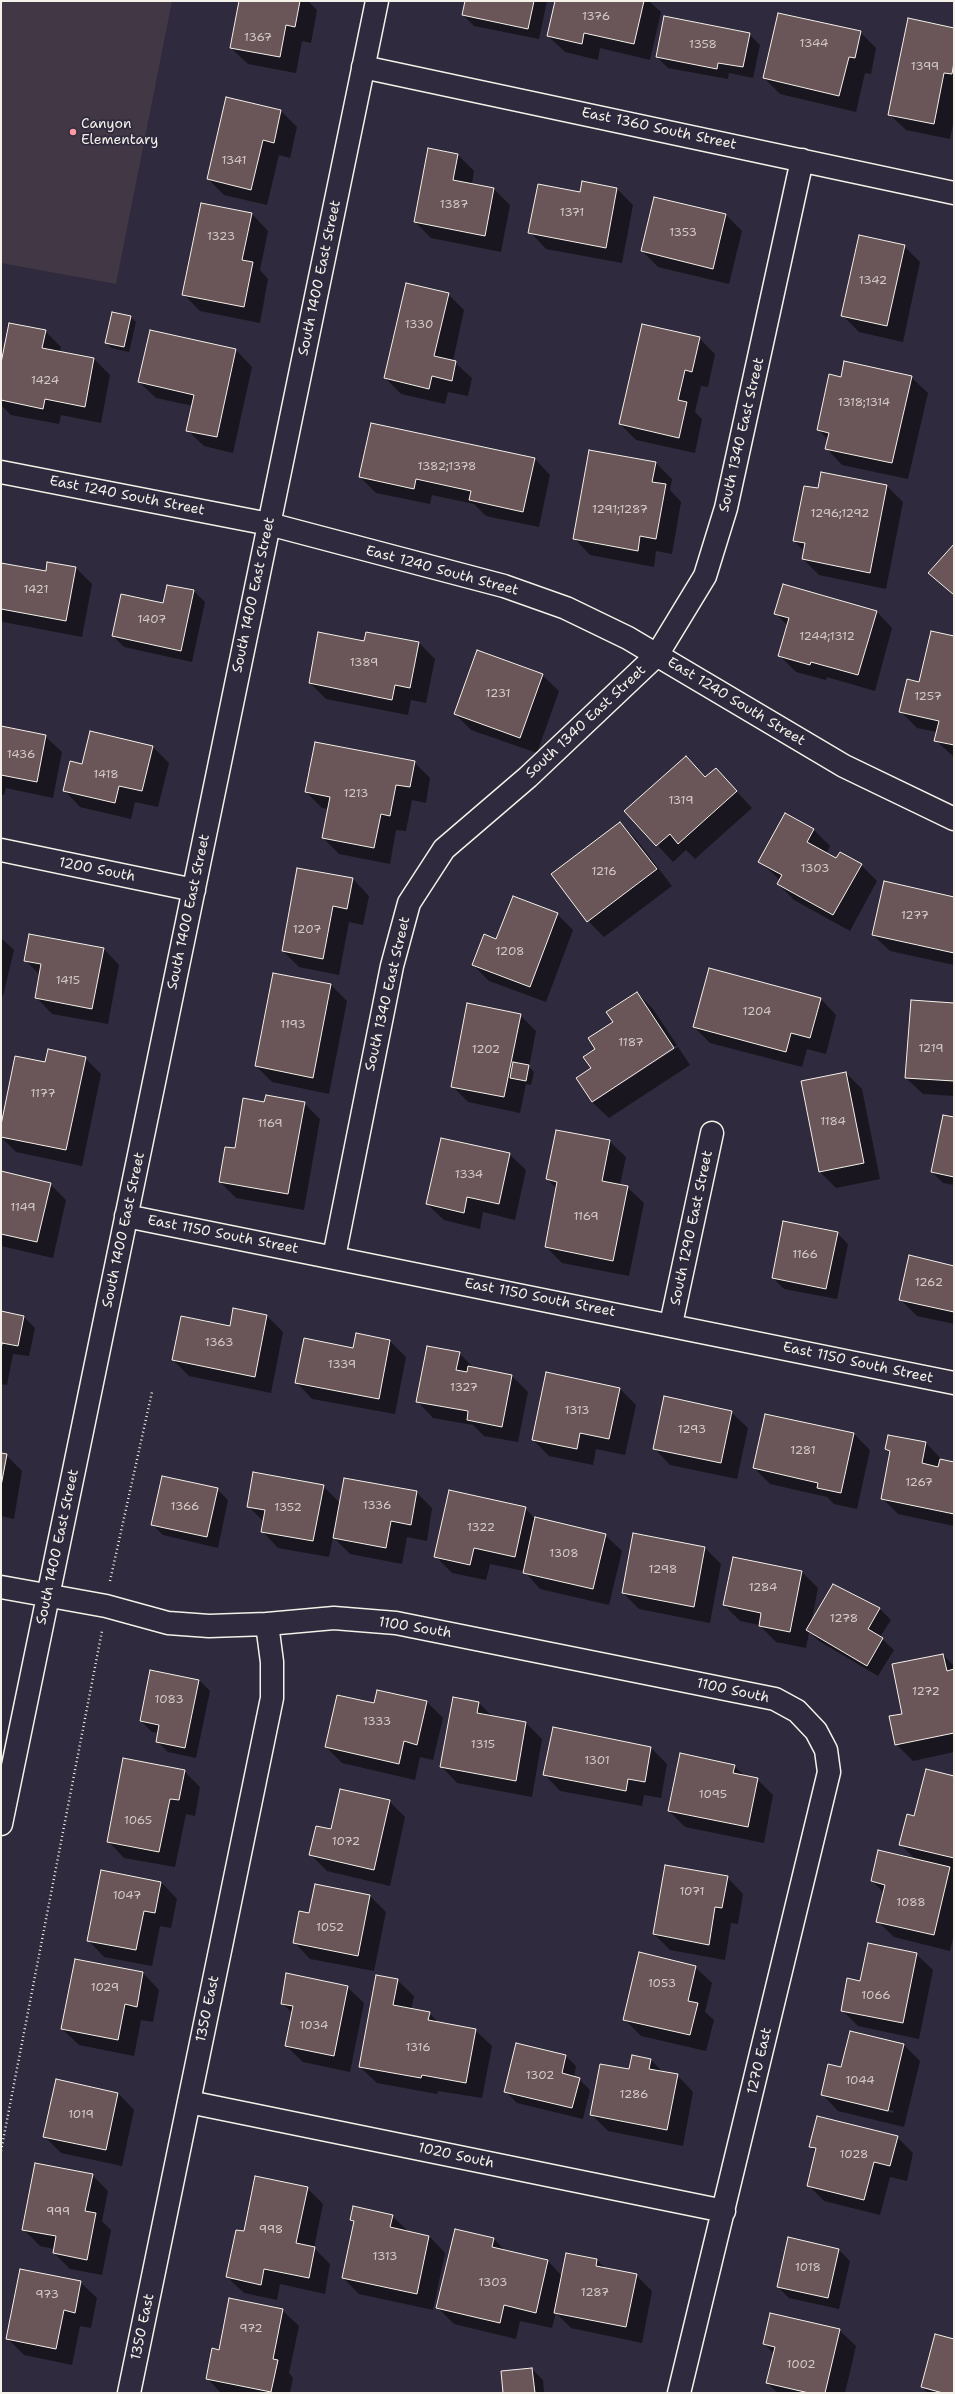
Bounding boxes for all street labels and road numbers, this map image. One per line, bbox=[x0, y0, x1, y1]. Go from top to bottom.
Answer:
street label: East 1360 South Street bbox=[580, 104, 738, 154]
street label: South 1400 East Street bbox=[295, 199, 345, 357]
street label: South 1340 East Street bbox=[716, 356, 768, 514]
street label: East 1240 South Street bbox=[48, 473, 206, 519]
street label: South 1400 East Street bbox=[229, 516, 279, 674]
street label: East 1240 South Street bbox=[364, 542, 520, 600]
street label: East 1240 South Street bbox=[664, 654, 808, 750]
street label: South 1340 East Street bbox=[522, 662, 650, 782]
street label: South 1400 East Street bbox=[164, 833, 214, 991]
street label: 1200 South bbox=[57, 854, 137, 886]
street label: South 1340 East Street bbox=[362, 915, 414, 1073]
street label: South 1290 East Street bbox=[667, 1149, 717, 1307]
street label: South 1400 East Street bbox=[99, 1151, 149, 1309]
street label: East 1150 South Street bbox=[146, 1212, 300, 1258]
street label: East 1150 South Street bbox=[463, 1275, 617, 1321]
street label: East 1150 South Street bbox=[781, 1339, 935, 1387]
street label: South 1400 East Street bbox=[33, 1468, 83, 1626]
street label: 1100 South bbox=[377, 1614, 453, 1642]
street label: 1100 South bbox=[695, 1675, 771, 1707]
street label: 1350 East bbox=[193, 1974, 223, 2044]
street label: 1270 East bbox=[744, 2026, 776, 2096]
street label: 1020 South bbox=[417, 2140, 495, 2172]
street label: 1350 East bbox=[128, 2292, 158, 2362]

